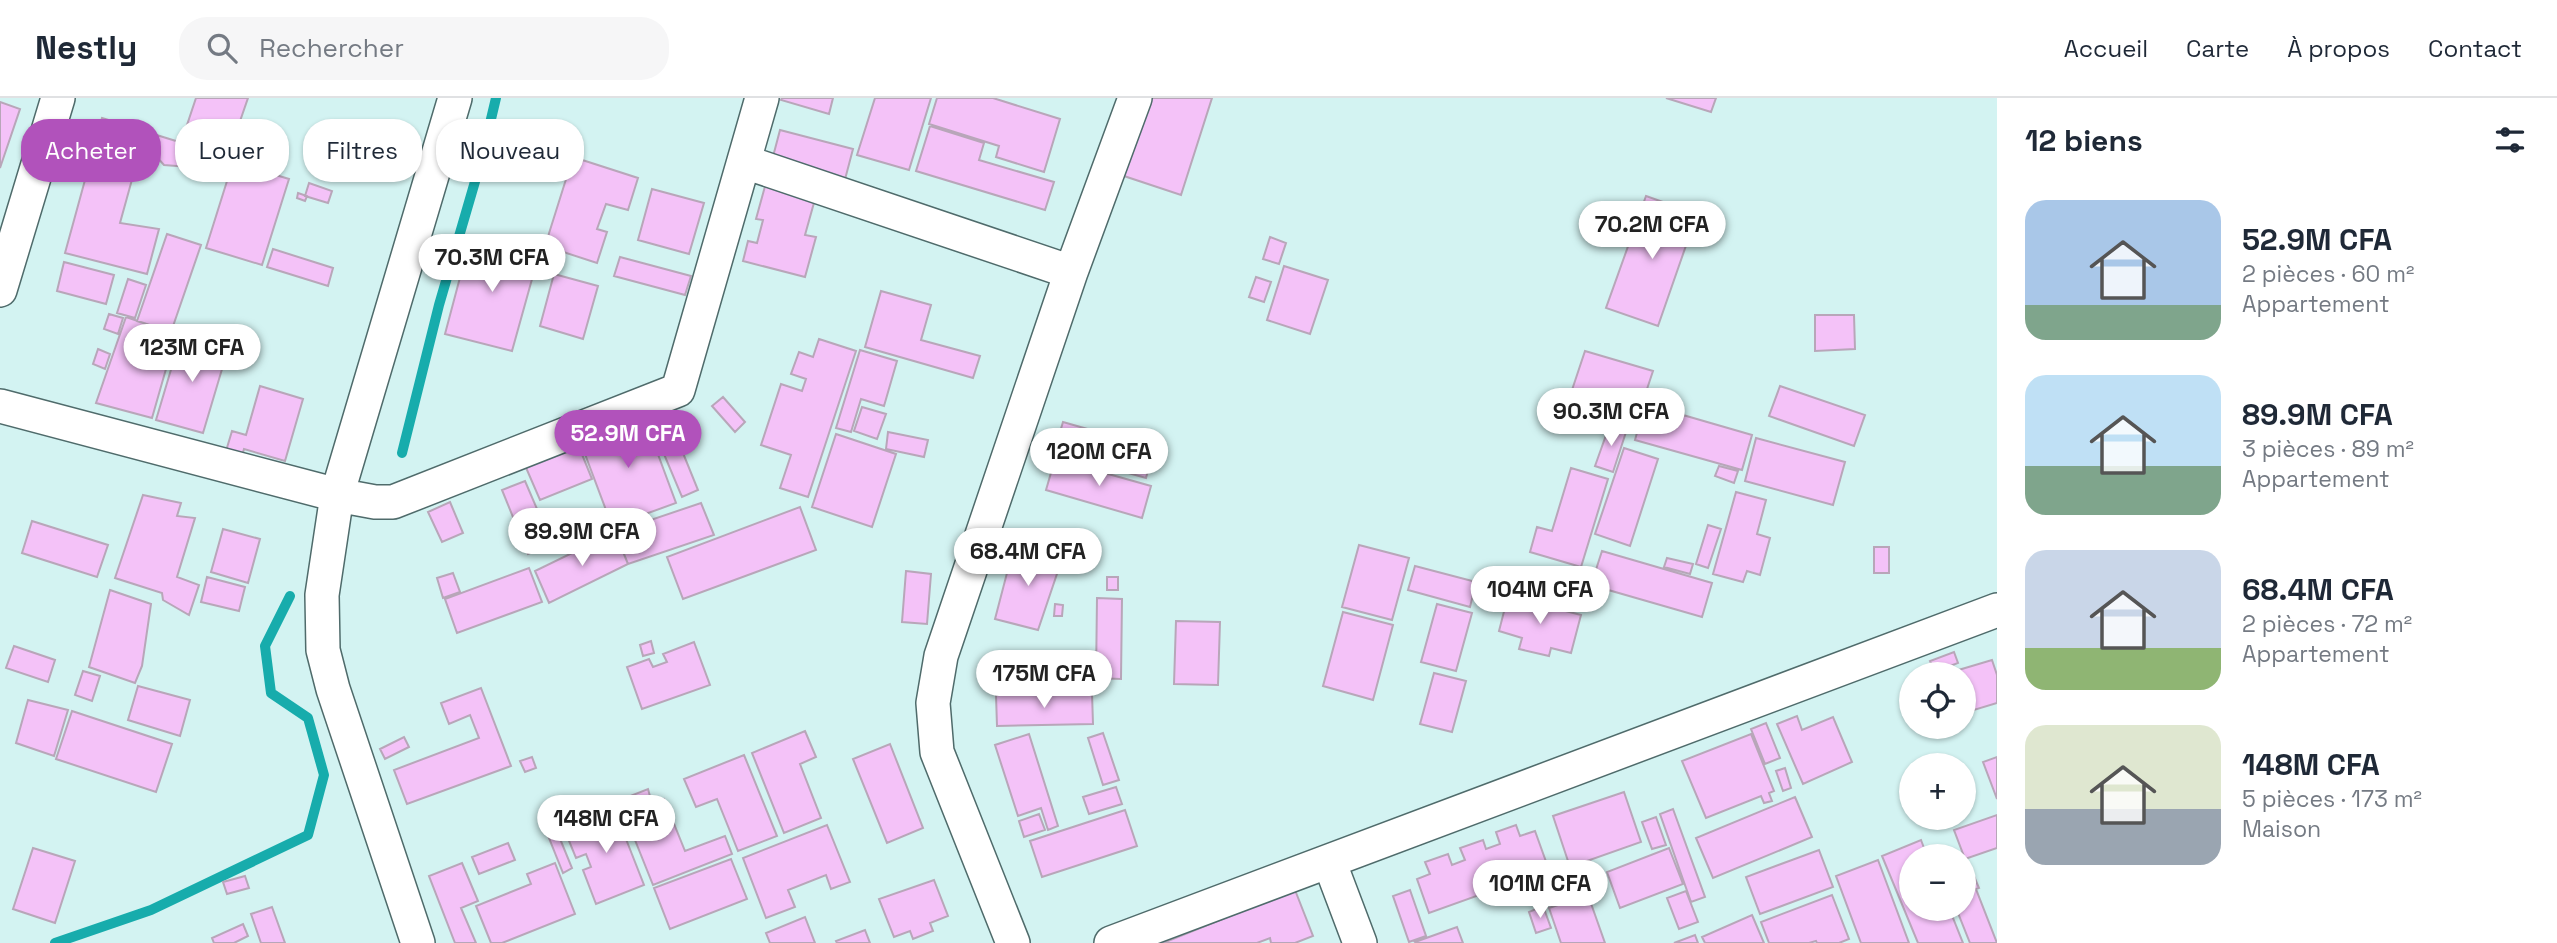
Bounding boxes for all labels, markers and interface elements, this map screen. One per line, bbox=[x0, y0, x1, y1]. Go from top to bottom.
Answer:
search box bbox=[179, 17, 669, 80]
text: Nestly bbox=[35, 27, 137, 69]
icon: search bbox=[203, 29, 241, 67]
text: Rechercher bbox=[259, 31, 404, 65]
text: Accueil bbox=[2064, 33, 2148, 64]
text: Carte bbox=[2186, 33, 2249, 64]
text: À propos bbox=[2287, 33, 2390, 64]
text: Contact bbox=[2428, 33, 2522, 64]
chip: Acheter bbox=[21, 119, 161, 182]
chip: Louer bbox=[175, 119, 289, 182]
chip: Filtres bbox=[303, 119, 422, 182]
chip: Nouveau bbox=[436, 119, 584, 182]
text: 12 biens bbox=[2025, 121, 2143, 160]
icon: filters bbox=[2491, 121, 2529, 159]
pin: 70.2M CFA bbox=[1572, 202, 1732, 261]
text: 70.2M CFA bbox=[1595, 209, 1709, 239]
text: 52.9M CFA bbox=[2242, 220, 2392, 259]
icon: home bbox=[2081, 228, 2165, 312]
pin: 70.3M CFA bbox=[412, 234, 572, 294]
text: 70.3M CFA bbox=[435, 242, 549, 272]
text: 2 pièces · 60 m² bbox=[2242, 259, 2414, 289]
text: Appartement bbox=[2242, 289, 2390, 319]
pin: 123M CFA bbox=[120, 324, 264, 384]
text: 123M CFA bbox=[140, 332, 244, 362]
pin: 90.3M CFA bbox=[1531, 388, 1691, 448]
text: 89.9M CFA bbox=[2242, 395, 2393, 434]
text: 90.3M CFA bbox=[1553, 396, 1669, 426]
icon: home bbox=[2081, 403, 2165, 487]
pin: 52.9M CFA bbox=[548, 410, 708, 470]
text: 52.9M CFA bbox=[570, 418, 686, 448]
pin: 120M CFA bbox=[1027, 428, 1171, 488]
text: 3 pièces · 89 m² bbox=[2242, 434, 2414, 464]
text: 120M CFA bbox=[1046, 436, 1152, 466]
text: Appartement bbox=[2242, 464, 2390, 494]
pin: 89.9M CFA bbox=[502, 508, 662, 568]
text: 89.9M CFA bbox=[524, 516, 640, 546]
pin: 68.4M CFA bbox=[948, 528, 1108, 588]
text: 68.4M CFA bbox=[970, 536, 1086, 566]
pin: 104M CFA bbox=[1468, 566, 1612, 626]
text: 68.4M CFA bbox=[2242, 570, 2394, 609]
text: 104M CFA bbox=[1487, 574, 1593, 604]
icon: home bbox=[2081, 578, 2165, 662]
text: 2 pièces · 72 m² bbox=[2242, 609, 2412, 639]
text: Appartement bbox=[2242, 639, 2390, 669]
pin: 175M CFA bbox=[972, 650, 1116, 710]
text: 175M CFA bbox=[992, 658, 1096, 688]
map controls bbox=[1899, 662, 1976, 921]
button: locate bbox=[1899, 662, 1976, 739]
text: 148M CFA bbox=[2242, 745, 2380, 784]
button: + bbox=[1899, 753, 1976, 830]
icon: home bbox=[2081, 753, 2165, 837]
text: 5 pièces · 173 m² bbox=[2242, 784, 2422, 814]
pin: 148M CFA bbox=[534, 796, 678, 855]
text: 148M CFA bbox=[553, 803, 659, 833]
text: Maison bbox=[2242, 814, 2321, 844]
button: − bbox=[1899, 844, 1976, 921]
pin: 101M CFA bbox=[1468, 860, 1612, 920]
text: 101M CFA bbox=[1489, 868, 1591, 898]

